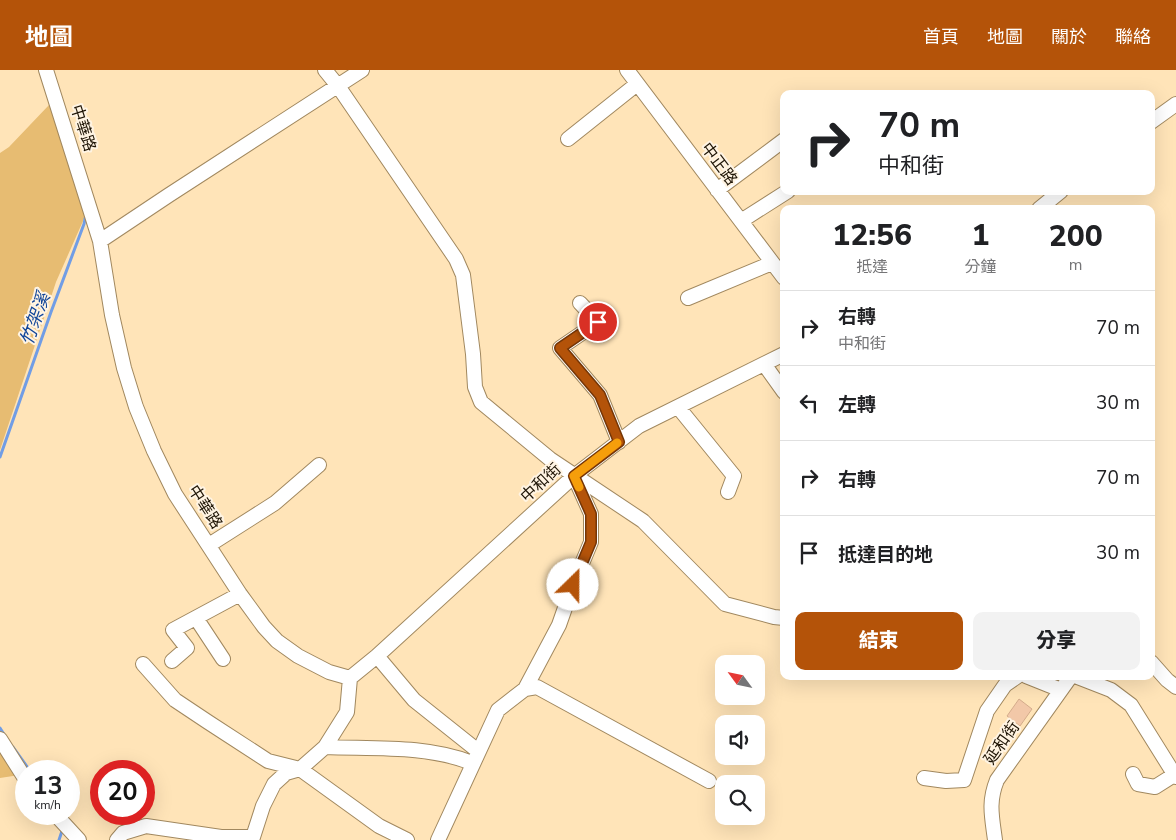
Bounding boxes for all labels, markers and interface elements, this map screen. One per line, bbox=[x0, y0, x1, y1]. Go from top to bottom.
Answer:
text: 地圖 bbox=[25, 21, 73, 53]
text: 首頁 bbox=[923, 25, 959, 49]
text: 地圖 bbox=[987, 25, 1023, 49]
text: 關於 bbox=[1051, 25, 1087, 49]
text: 聯絡 bbox=[1115, 25, 1151, 49]
street label: 中華路 bbox=[65, 102, 101, 154]
text: 70 m bbox=[878, 102, 960, 149]
icon: right bbox=[795, 110, 860, 175]
street label: 中正路 bbox=[696, 138, 742, 190]
text: 中和街 bbox=[878, 151, 944, 181]
text: 12:56 bbox=[832, 215, 912, 256]
text: 1 bbox=[971, 215, 989, 256]
text: 200 bbox=[1049, 216, 1103, 257]
text: m bbox=[1069, 254, 1083, 276]
text: 抵達 bbox=[856, 256, 888, 278]
text: 分鐘 bbox=[964, 256, 996, 278]
water label: 竹架溪 bbox=[14, 287, 57, 348]
pin bbox=[577, 301, 619, 343]
text: 右轉 bbox=[838, 304, 876, 330]
icon: arrive bbox=[584, 308, 612, 336]
icon: right bbox=[795, 314, 823, 342]
text: 70 m bbox=[1096, 315, 1140, 341]
text: 中和街 bbox=[838, 333, 886, 355]
icon: left bbox=[795, 389, 823, 417]
text: 30 m bbox=[1096, 390, 1140, 416]
text: 左轉 bbox=[838, 392, 876, 418]
street label: 中和街 bbox=[516, 459, 566, 507]
icon: right bbox=[795, 464, 823, 492]
text: 70 m bbox=[1096, 465, 1140, 491]
text: 右轉 bbox=[838, 467, 876, 493]
street label: 中華路 bbox=[183, 481, 227, 533]
icon: arrive bbox=[795, 539, 823, 567]
text: 30 m bbox=[1096, 540, 1140, 566]
text: 抵達目的地 bbox=[838, 542, 933, 568]
position arrow bbox=[546, 558, 598, 610]
button: 結束 bbox=[795, 612, 963, 670]
button: 分享 bbox=[973, 612, 1140, 670]
north arrow bbox=[715, 655, 765, 705]
map controls bbox=[715, 655, 765, 825]
button: sound bbox=[715, 715, 765, 765]
street label: 延和街 bbox=[979, 717, 1025, 769]
speed limit sign: 20 bbox=[90, 760, 155, 825]
text: 13 bbox=[32, 769, 63, 803]
button: search bbox=[715, 775, 765, 825]
text: km/h bbox=[34, 797, 61, 813]

